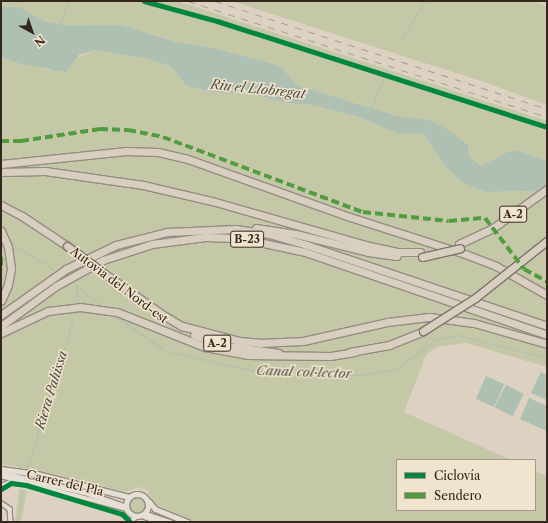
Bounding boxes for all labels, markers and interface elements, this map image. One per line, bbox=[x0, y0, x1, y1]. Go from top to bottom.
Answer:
north arrow bbox=[12, 12, 52, 52]
text: N bbox=[32, 33, 48, 50]
water label: Riu el Llobregat bbox=[210, 76, 306, 102]
road number: A-2 bbox=[499, 205, 527, 223]
road number: B-23 bbox=[230, 230, 264, 248]
street label: Autovia del Nord-est bbox=[67, 244, 171, 326]
road number: A-2 bbox=[203, 334, 231, 352]
water label: Riera Pahissa bbox=[32, 349, 70, 431]
water label: Canal col·lector bbox=[256, 363, 352, 381]
legend bbox=[396, 459, 536, 511]
street label: Carrer del Pla bbox=[25, 467, 105, 499]
text: Ciclovía bbox=[434, 468, 480, 483]
text: Sendero bbox=[434, 488, 482, 503]

